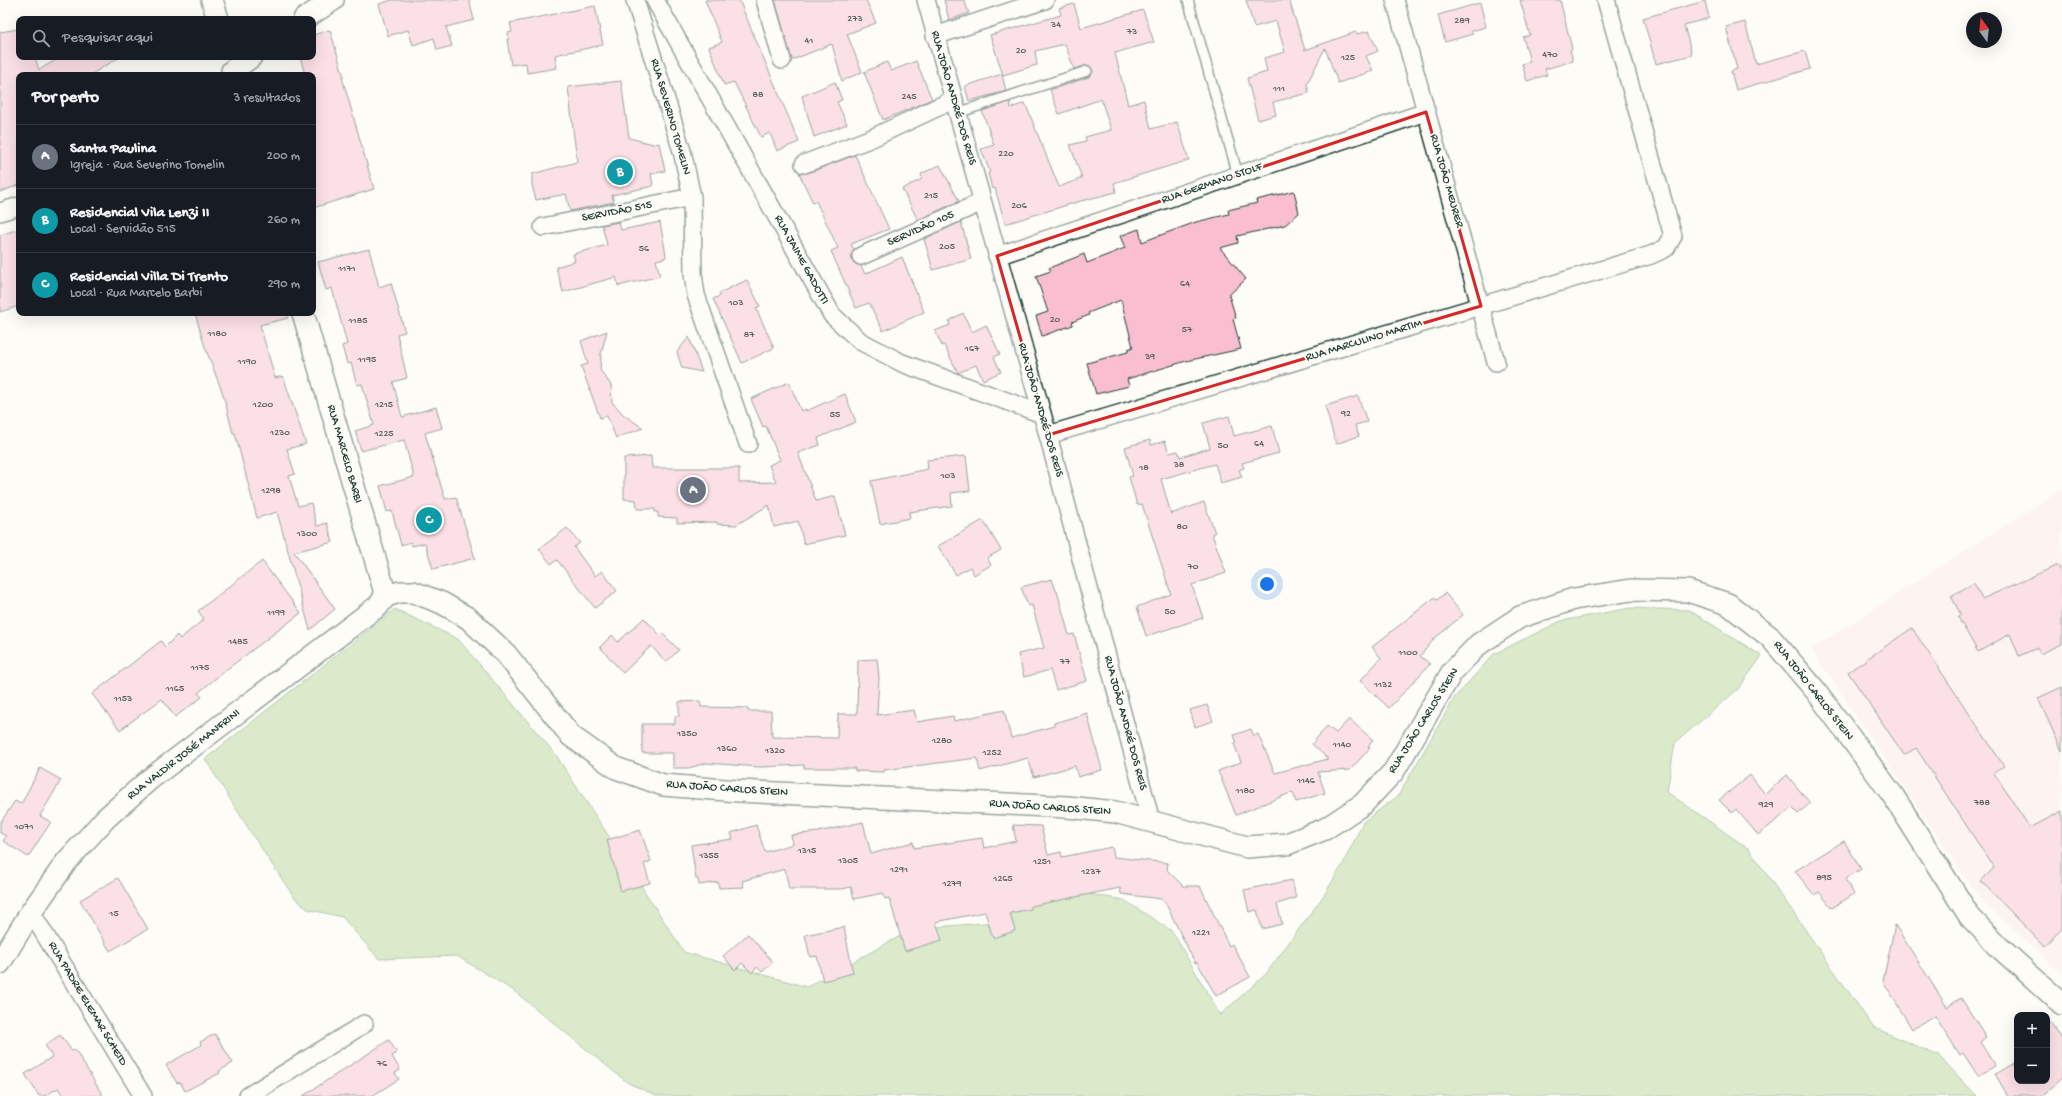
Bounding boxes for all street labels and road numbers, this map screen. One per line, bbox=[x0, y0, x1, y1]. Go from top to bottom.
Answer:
street label: RUA JOÃO ANDRÉ DOS REIS bbox=[927, 29, 979, 167]
street label: RUA SEVERINO TOMELIN bbox=[647, 57, 693, 177]
street label: RUA JOÃO MEURER bbox=[1426, 133, 1466, 230]
street label: RUA GERMANO STOLF bbox=[1160, 160, 1265, 208]
street label: SERVIDÃO 515 bbox=[581, 198, 653, 226]
street label: SERVIDÃO 105 bbox=[885, 208, 957, 250]
street label: RUA JAIME GADOTTI bbox=[771, 213, 831, 307]
street label: RUA MARCULINO MARTIM bbox=[1304, 316, 1425, 365]
street label: RUA JOÃO ANDRÉ DOS REIS bbox=[1014, 341, 1066, 479]
street label: RUA MARCELO BARBI bbox=[323, 403, 365, 505]
street label: RUA JOÃO CARLOS STEIN bbox=[1770, 639, 1856, 744]
street label: RUA JOÃO ANDRÉ DOS REIS bbox=[1100, 654, 1150, 792]
street label: RUA JOÃO CARLOS STEIN bbox=[1386, 665, 1462, 776]
street label: RUA VALDIR JOSÉ MANFRINI bbox=[125, 706, 244, 804]
street label: RUA JOÃO CARLOS STEIN bbox=[666, 778, 789, 800]
street label: RUA JOÃO CARLOS STEIN bbox=[989, 797, 1112, 819]
street label: RUA PADRE ELEMAR SCHEID bbox=[44, 939, 130, 1069]

